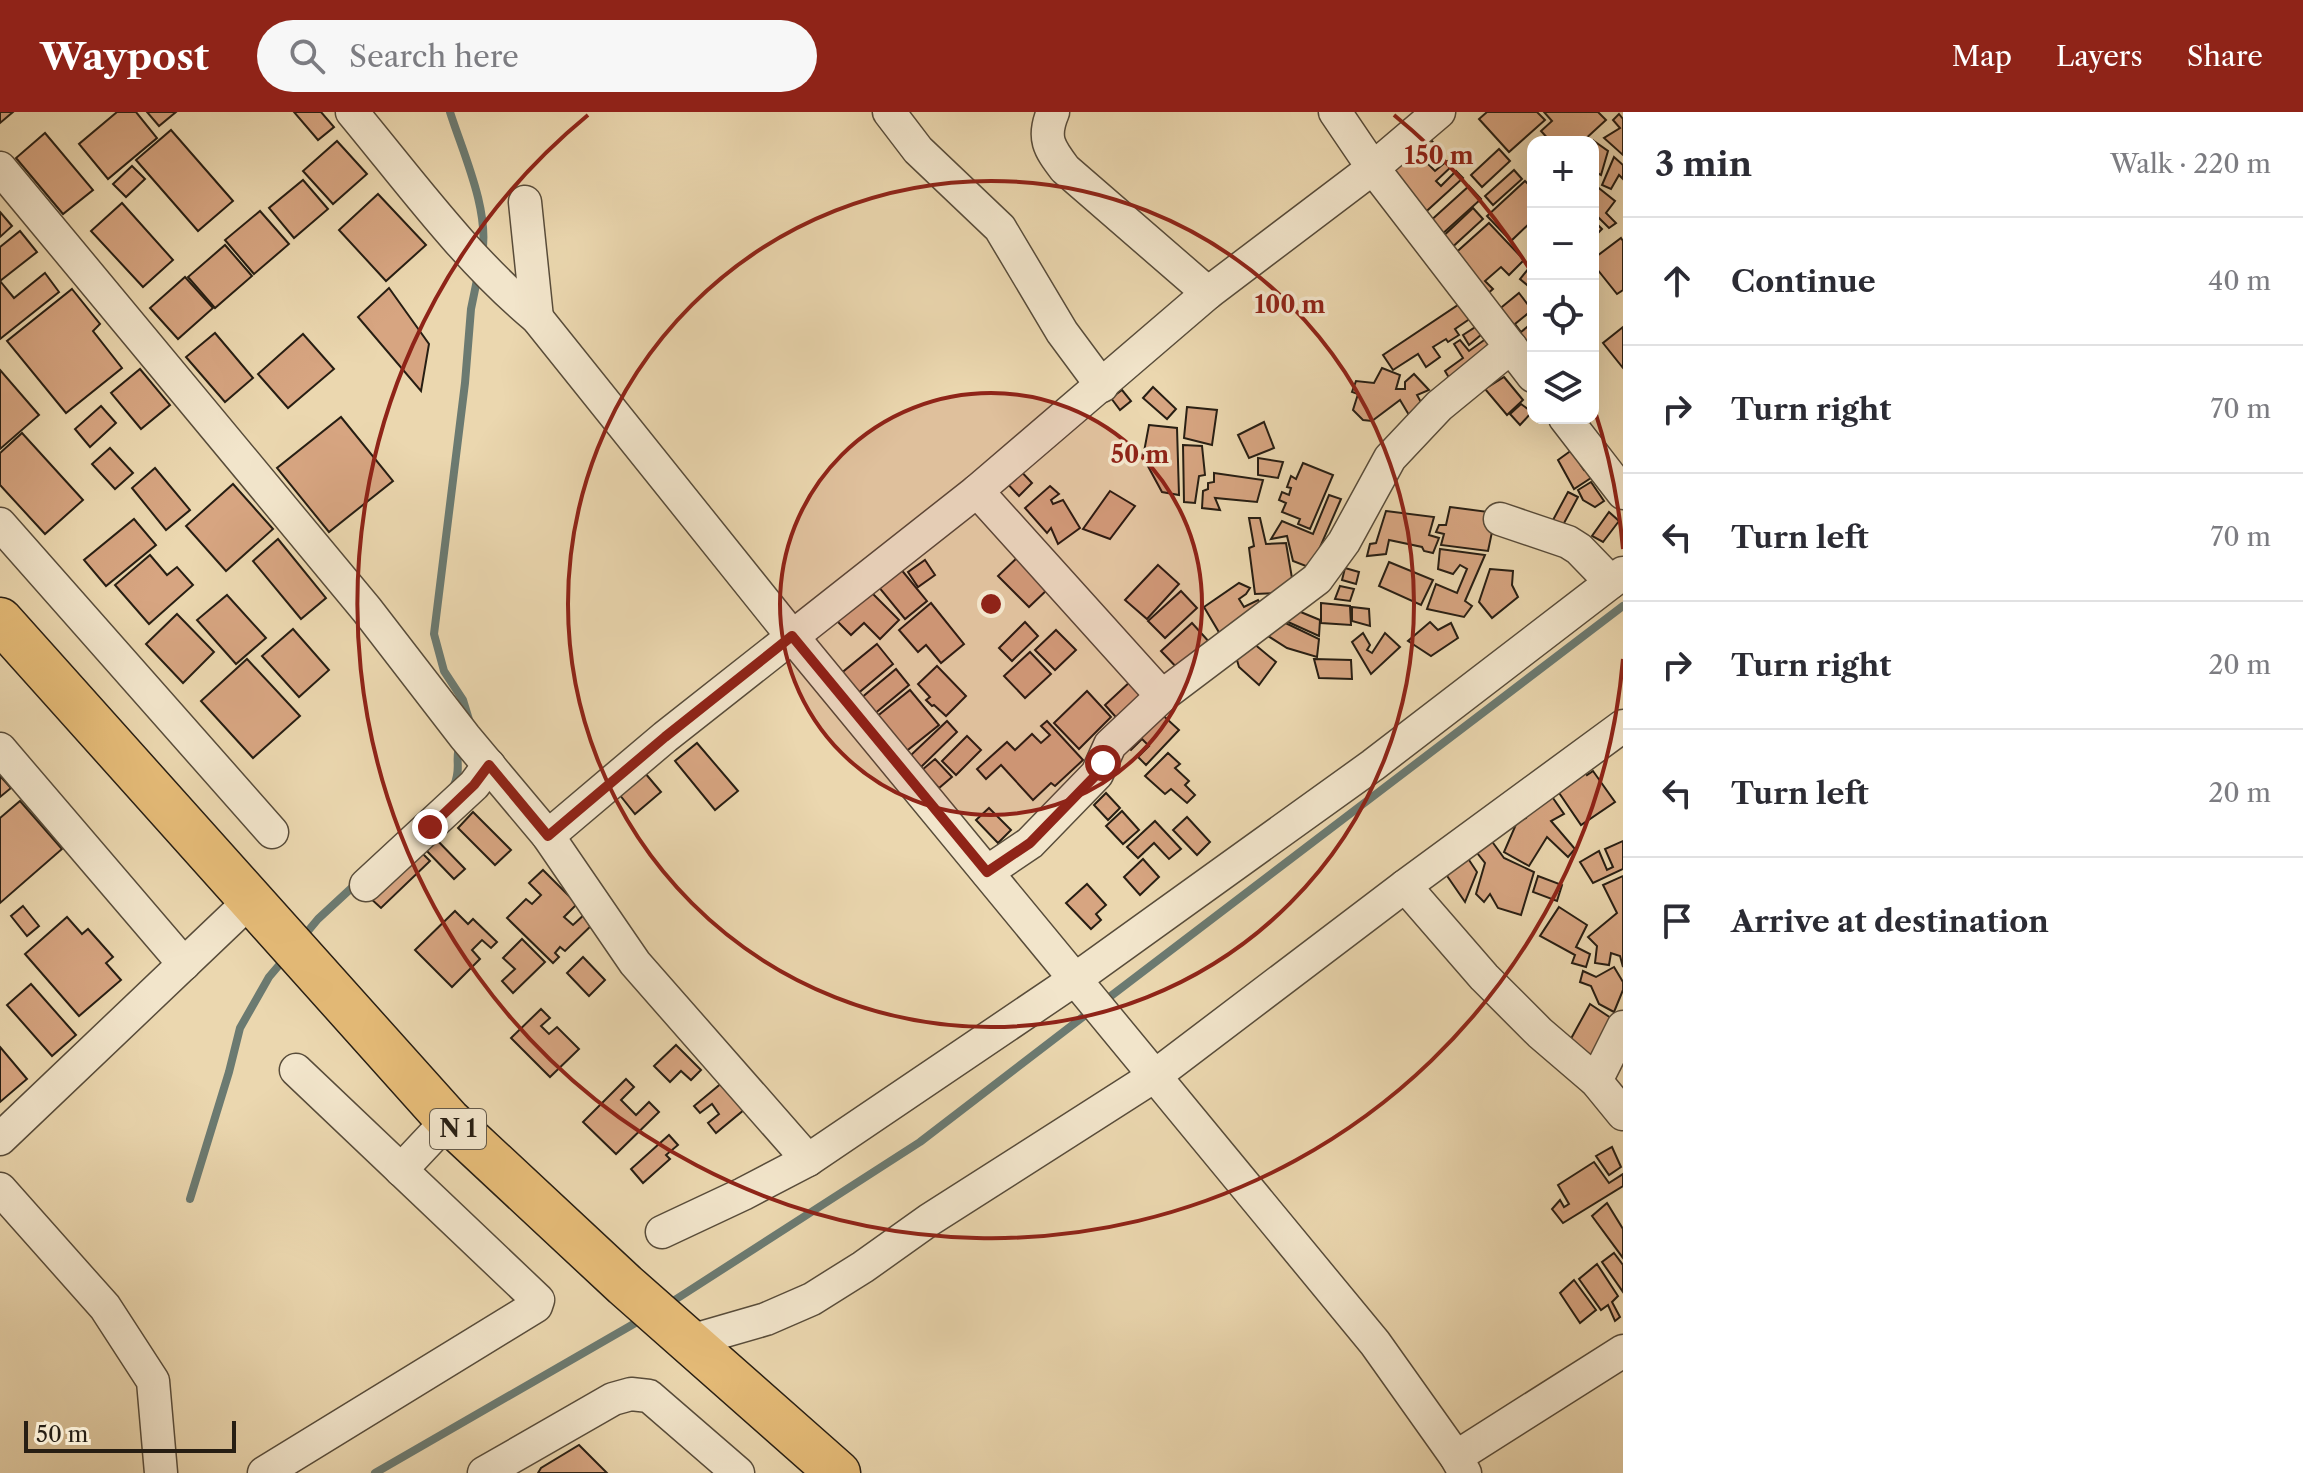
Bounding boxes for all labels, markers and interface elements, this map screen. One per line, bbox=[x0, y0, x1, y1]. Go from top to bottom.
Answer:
search box bbox=[257, 20, 817, 92]
text: Waypost bbox=[40, 33, 209, 80]
icon: search bbox=[285, 34, 329, 78]
text: Search here bbox=[349, 38, 519, 75]
text: Map bbox=[1952, 39, 2012, 73]
text: Layers bbox=[2056, 39, 2143, 73]
text: Share bbox=[2187, 39, 2263, 73]
map controls bbox=[1527, 136, 1599, 424]
button: + bbox=[1527, 136, 1599, 208]
text: 150 m bbox=[1404, 141, 1474, 170]
text: 3 min bbox=[1655, 143, 1752, 185]
text: Walk · 220 m bbox=[2110, 148, 2271, 180]
button: − bbox=[1527, 208, 1599, 280]
icon: ahead bbox=[1655, 259, 1699, 303]
text: Continue bbox=[1731, 263, 1876, 300]
text: 40 m bbox=[2208, 265, 2271, 297]
button: locate bbox=[1527, 280, 1599, 352]
text: 100 m bbox=[1254, 290, 1326, 319]
button: layers bbox=[1527, 352, 1599, 424]
icon: right bbox=[1655, 387, 1699, 431]
text: Turn right bbox=[1731, 391, 1891, 428]
text: 70 m bbox=[2211, 393, 2271, 425]
text: 50 m bbox=[1111, 440, 1169, 469]
icon: left bbox=[1655, 515, 1699, 559]
text: Turn left bbox=[1731, 519, 1868, 556]
text: 70 m bbox=[2211, 521, 2271, 553]
centre of rings bbox=[977, 590, 1005, 618]
icon: right bbox=[1655, 643, 1699, 687]
text: Turn right bbox=[1731, 647, 1891, 684]
text: 20 m bbox=[2208, 649, 2271, 681]
route start bbox=[1085, 745, 1121, 781]
icon: left bbox=[1655, 771, 1699, 815]
text: Turn left bbox=[1731, 775, 1868, 812]
text: 20 m bbox=[2208, 777, 2271, 809]
route end bbox=[412, 809, 448, 845]
icon: arrive bbox=[1655, 899, 1699, 943]
text: Arrive at destination bbox=[1731, 903, 2049, 940]
road number: N 1 bbox=[430, 1109, 486, 1149]
scale bar bbox=[24, 1417, 236, 1453]
text: 50 m bbox=[36, 1421, 88, 1448]

